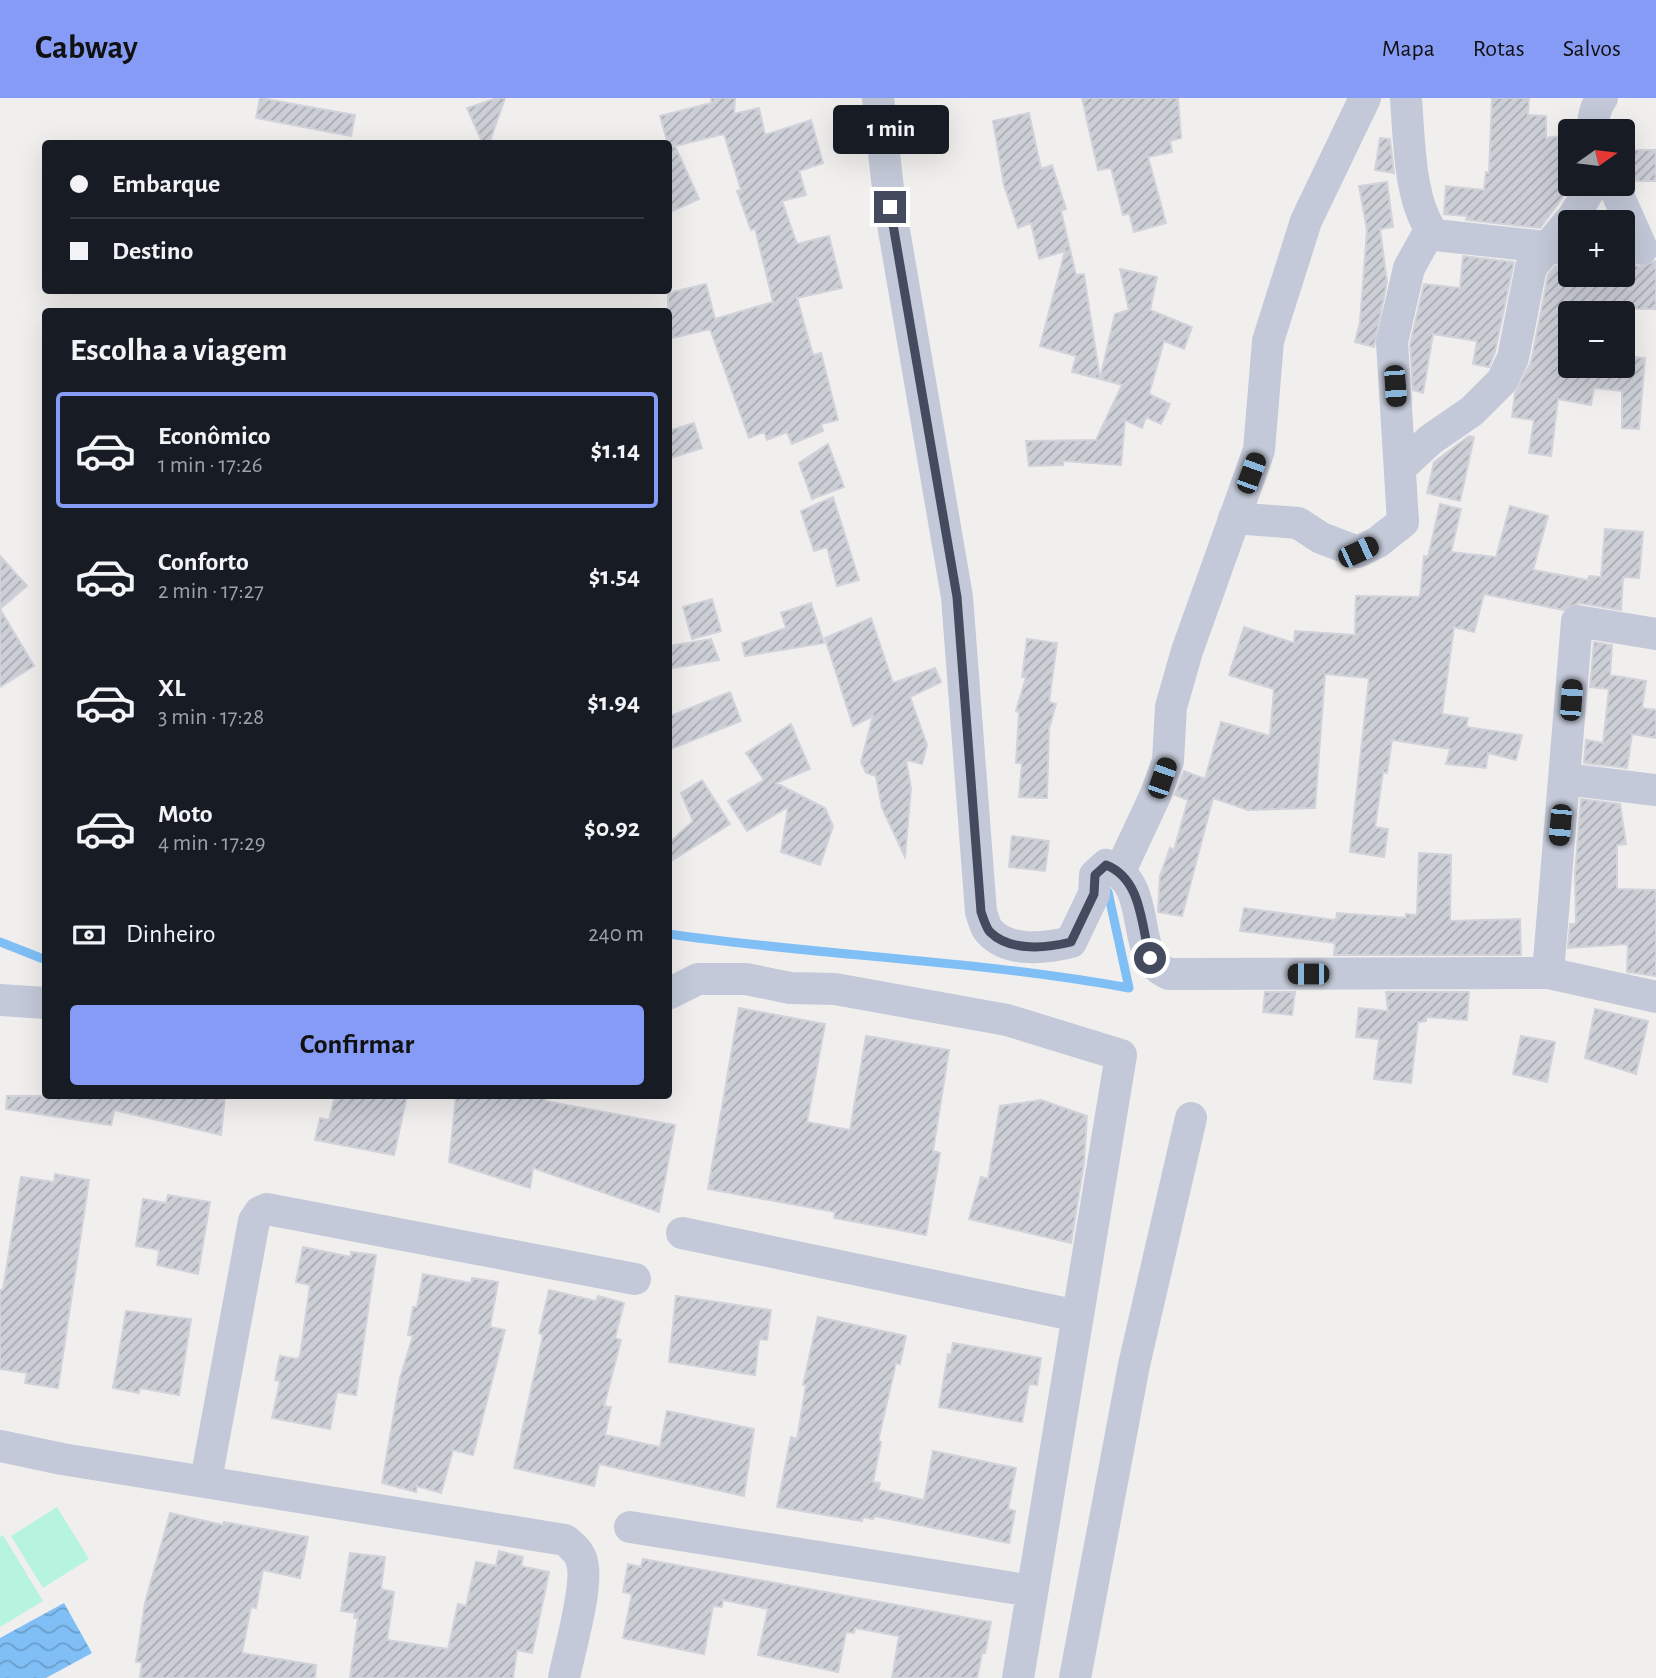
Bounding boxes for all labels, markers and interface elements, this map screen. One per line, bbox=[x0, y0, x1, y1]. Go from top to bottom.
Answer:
text: Cabway bbox=[35, 32, 138, 65]
text: Mapa bbox=[1382, 37, 1435, 61]
text: Rotas bbox=[1473, 37, 1525, 61]
text: Salvos bbox=[1563, 37, 1621, 61]
callout: 1 min bbox=[832, 105, 948, 154]
text: 1 min bbox=[867, 118, 915, 141]
north arrow bbox=[1558, 119, 1634, 196]
map controls bbox=[1558, 119, 1635, 378]
text: Embarque bbox=[112, 171, 220, 197]
route end bbox=[874, 191, 906, 223]
button: + bbox=[1558, 210, 1635, 287]
text: Destino bbox=[112, 238, 193, 264]
button: − bbox=[1558, 301, 1635, 378]
text: Escolha a viagem bbox=[70, 334, 287, 366]
car bbox=[1384, 364, 1407, 408]
icon: car bbox=[74, 419, 137, 482]
text: Econômico bbox=[158, 423, 271, 449]
text: $1.14 bbox=[591, 437, 640, 463]
car bbox=[1234, 450, 1269, 496]
text: 1 min · 17:26 bbox=[158, 454, 262, 477]
car bbox=[1335, 534, 1382, 570]
icon: car bbox=[74, 545, 137, 608]
text: Conforto bbox=[158, 549, 249, 575]
text: $1.54 bbox=[589, 563, 640, 589]
text: 2 min · 17:27 bbox=[158, 580, 264, 603]
icon: car bbox=[74, 671, 137, 734]
text: XL bbox=[158, 675, 185, 701]
car bbox=[1560, 678, 1583, 722]
text: $1.94 bbox=[587, 689, 640, 715]
text: 3 min · 17:28 bbox=[158, 706, 264, 729]
car bbox=[1146, 755, 1179, 801]
icon: car bbox=[74, 797, 137, 860]
text: Moto bbox=[158, 801, 213, 827]
car bbox=[1548, 803, 1573, 847]
text: $0.92 bbox=[584, 815, 640, 841]
text: 4 min · 17:29 bbox=[158, 832, 266, 855]
icon: cash bbox=[70, 916, 108, 954]
text: Dinheiro bbox=[126, 921, 215, 947]
text: 240 m bbox=[588, 923, 644, 946]
route start bbox=[1134, 942, 1166, 974]
car bbox=[1288, 964, 1330, 985]
button: Confirmar bbox=[70, 1005, 644, 1085]

